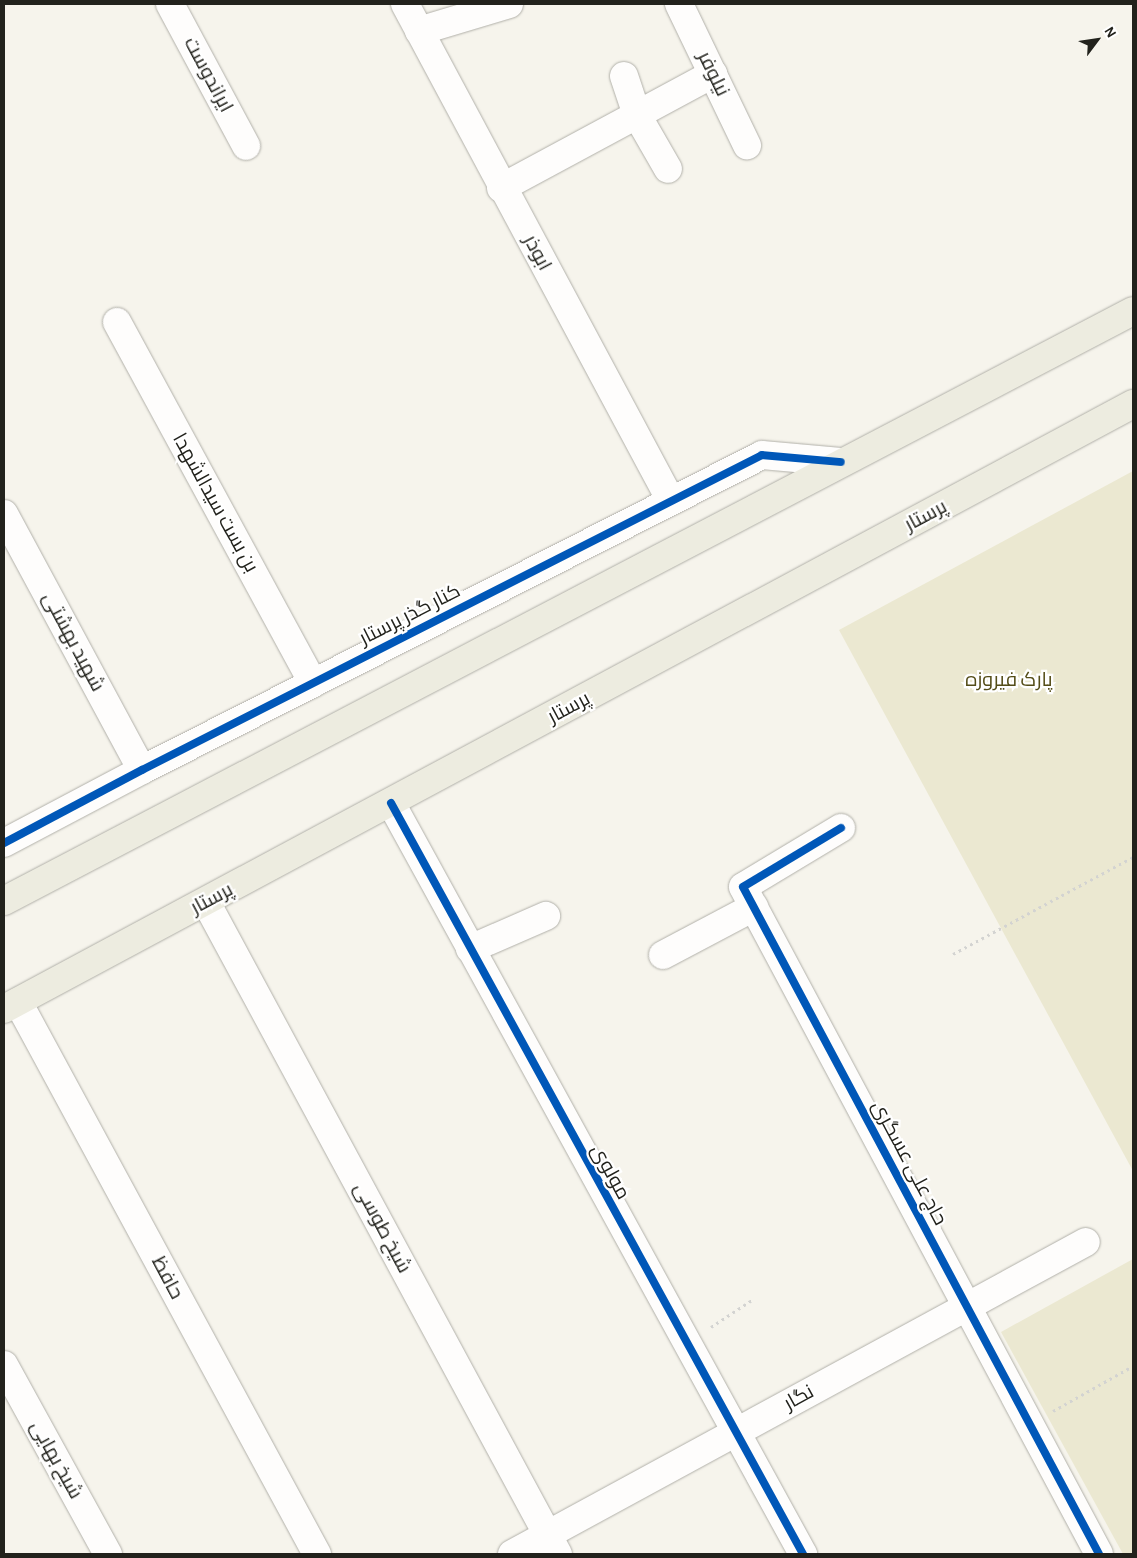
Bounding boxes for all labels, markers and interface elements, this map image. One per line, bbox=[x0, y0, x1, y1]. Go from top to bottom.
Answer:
north arrow bbox=[1072, 15, 1122, 65]
text: N bbox=[1101, 24, 1118, 40]
street label: ایراندوست bbox=[178, 33, 238, 117]
street label: نیلوفر bbox=[692, 48, 734, 100]
street label: ابوذر bbox=[518, 231, 556, 275]
street label: بن بست سیدالشهدا bbox=[167, 429, 263, 577]
street label: پرستار bbox=[901, 495, 951, 537]
street label: کنار گذر پرستار bbox=[355, 579, 465, 651]
street label: شهید بهشتی bbox=[37, 588, 109, 696]
park label: پارک فیروزه bbox=[965, 668, 1053, 692]
street label: پرستار bbox=[544, 687, 594, 729]
street label: پرستار bbox=[187, 878, 237, 920]
street label: حاج علی عسگری bbox=[866, 1096, 952, 1230]
street label: مولوی bbox=[585, 1140, 635, 1204]
street label: شیخ طوسی bbox=[348, 1179, 416, 1277]
street label: حافظ bbox=[146, 1252, 188, 1304]
street label: نگار bbox=[780, 1380, 818, 1416]
street label: شیخ بهایی bbox=[25, 1417, 87, 1503]

